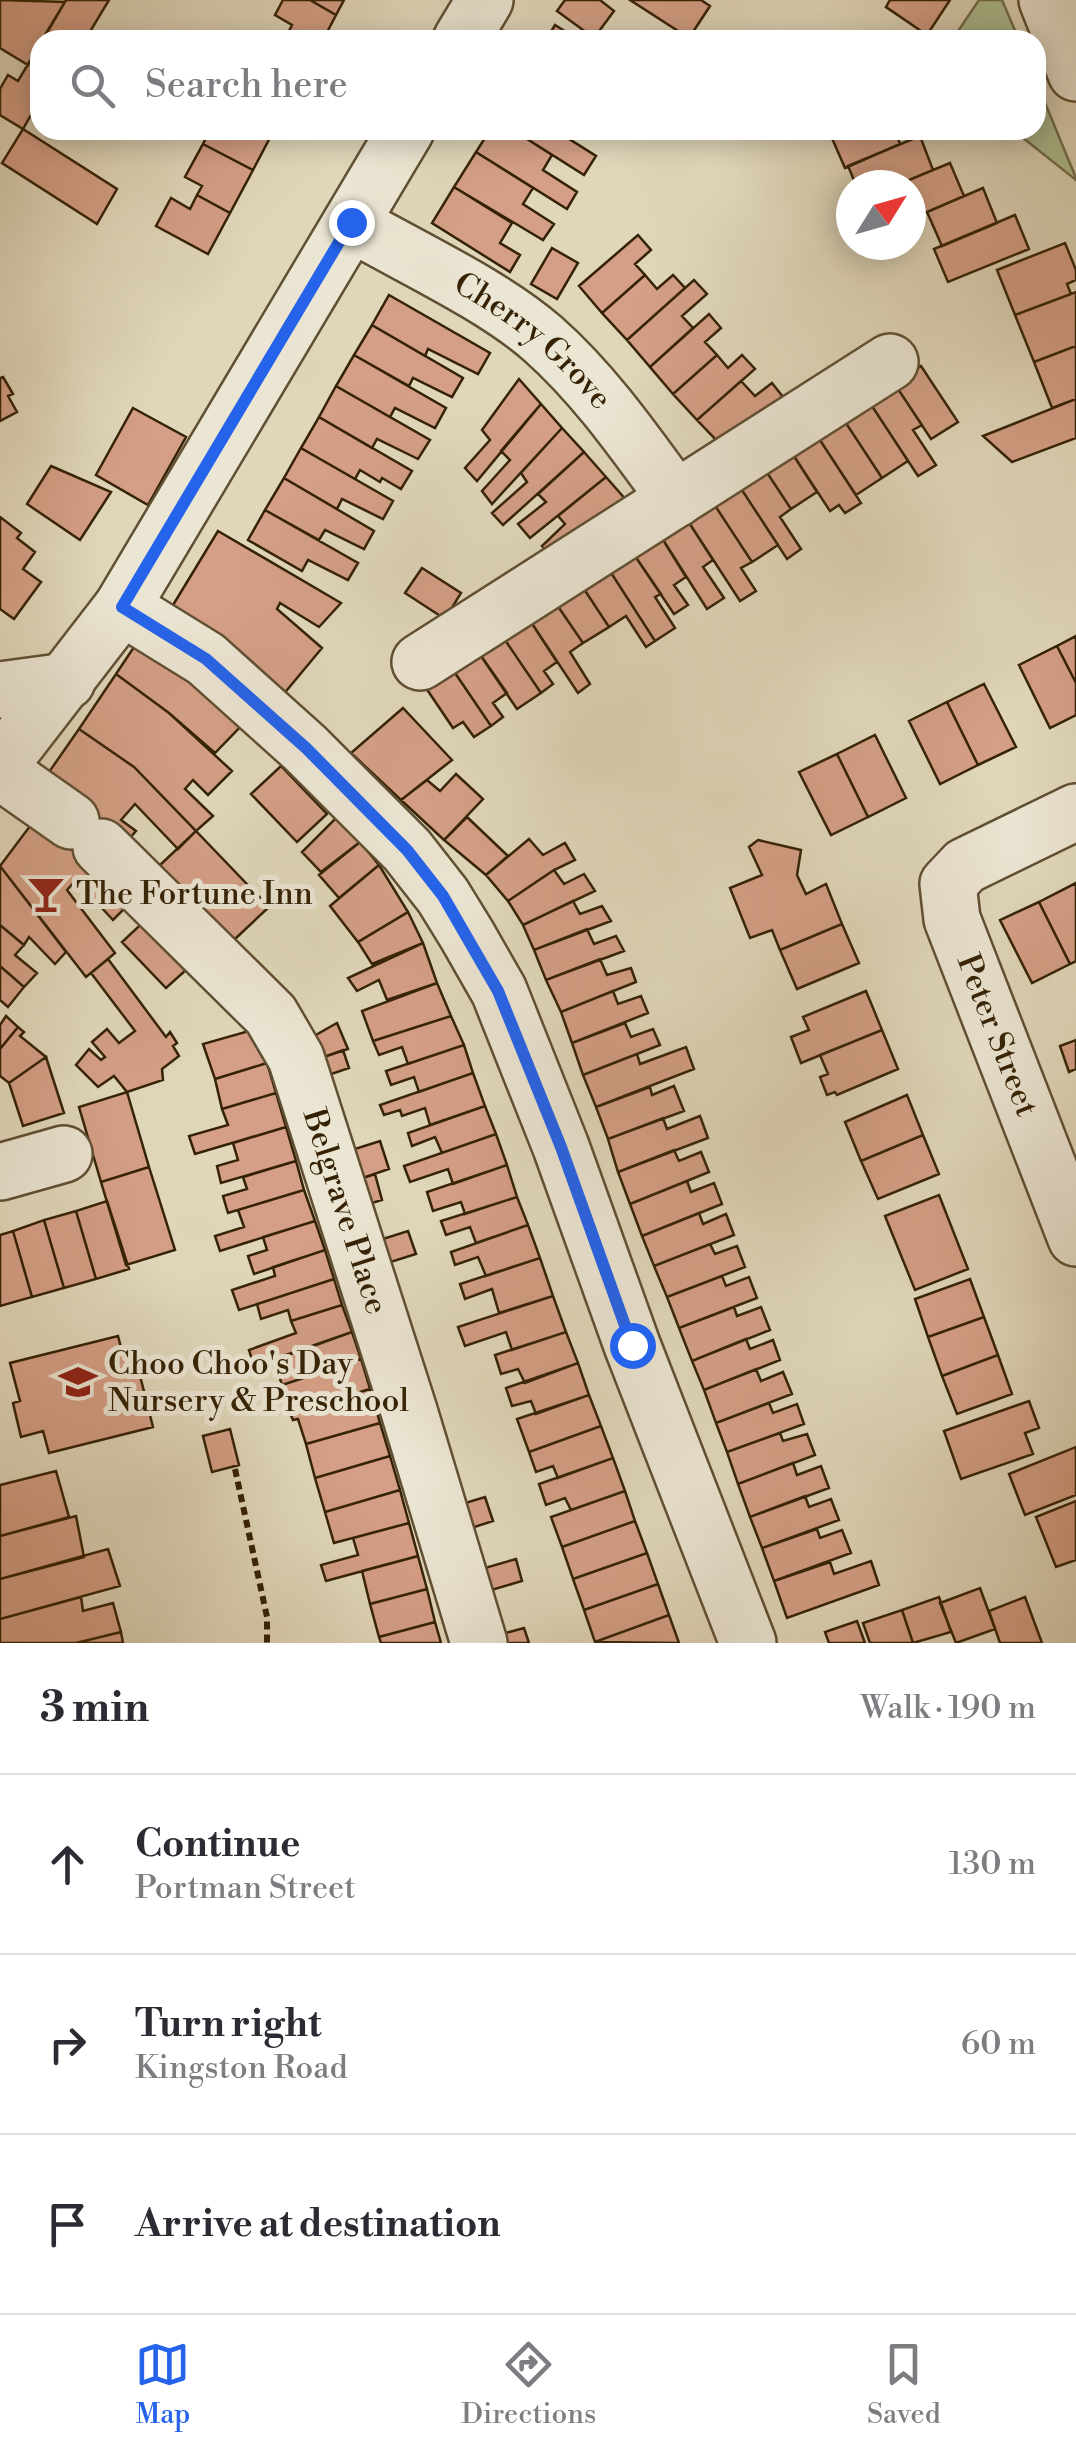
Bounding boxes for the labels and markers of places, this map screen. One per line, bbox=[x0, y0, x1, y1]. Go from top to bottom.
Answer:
bar icon: The Fortune Inn bbox=[25, 873, 67, 915]
place label: The Fortune Inn bbox=[76, 874, 313, 914]
place label: Choo Choo's Day Nursery & Preschool bbox=[108, 1344, 410, 1421]
school or university icon: Choo Choo's Day Nursery & Preschool bbox=[57, 1361, 99, 1403]

